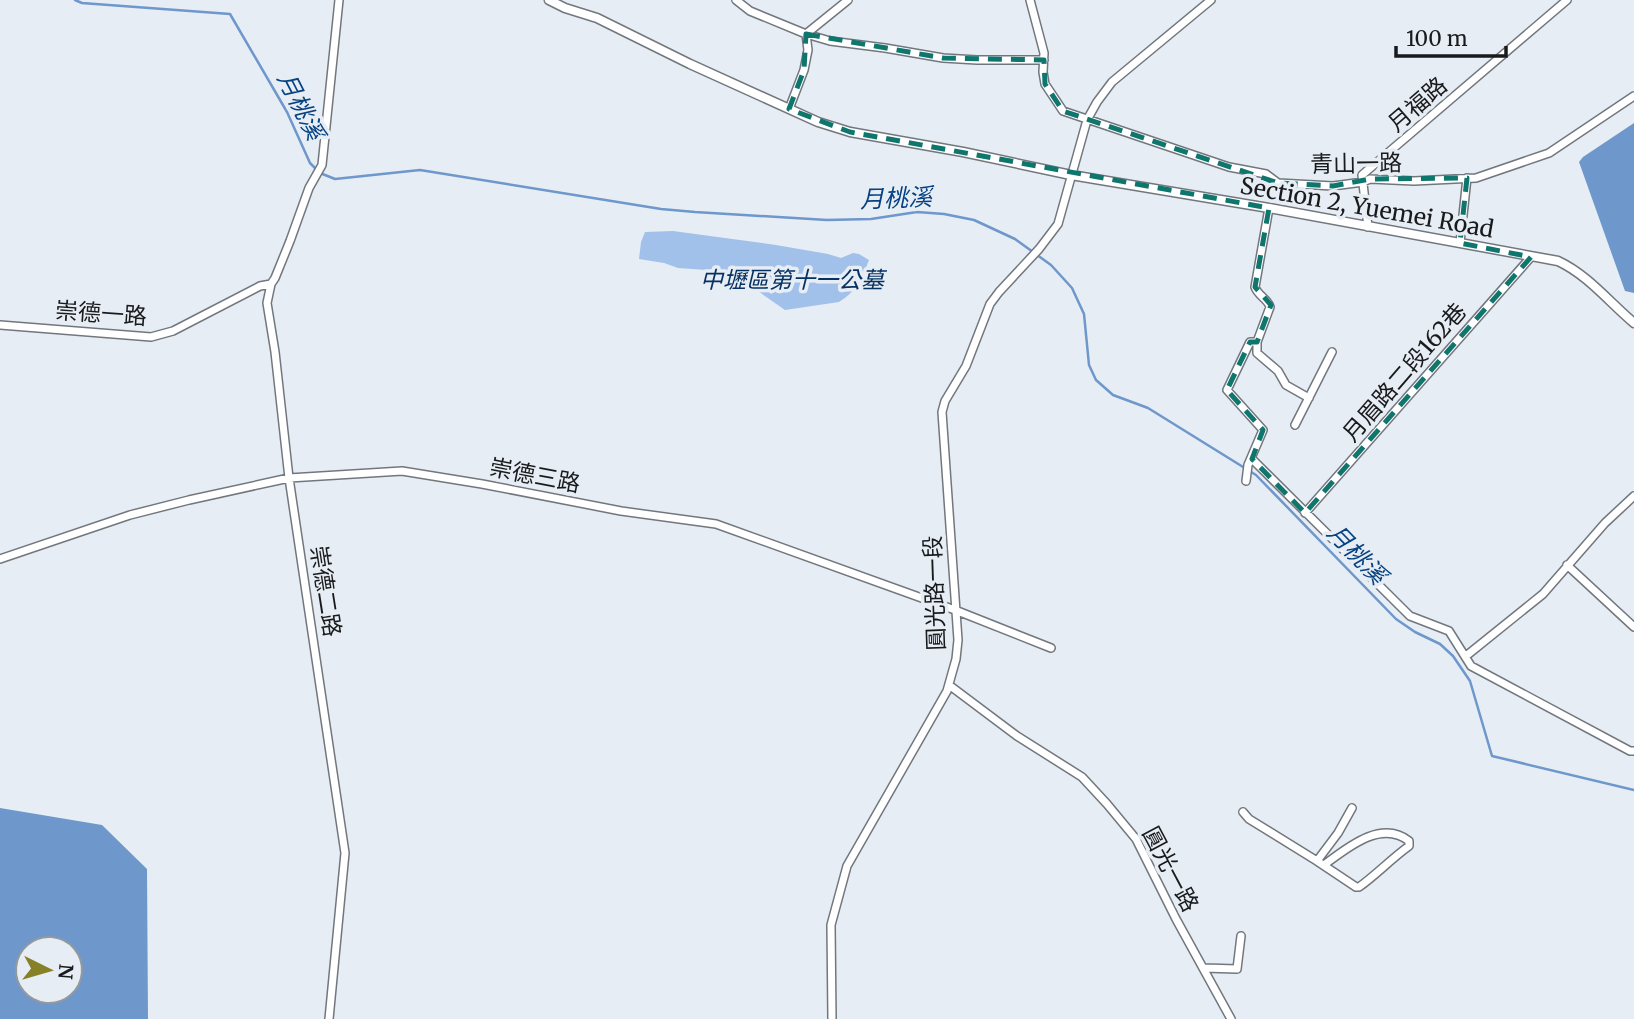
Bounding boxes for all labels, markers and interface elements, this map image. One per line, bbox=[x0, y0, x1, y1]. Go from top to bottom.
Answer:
scale bar bbox=[1396, 14, 1506, 58]
text: 100 m bbox=[1406, 25, 1468, 52]
water label: 月桃溪 bbox=[271, 67, 333, 148]
street label: 月福路 bbox=[1381, 70, 1453, 138]
street label: 青山一路 bbox=[1310, 148, 1402, 178]
street label: Section 2, Yuemei Road bbox=[1238, 170, 1496, 244]
water label: 月桃溪 bbox=[859, 181, 936, 215]
park label: 中壢區第十一公墓 bbox=[700, 265, 888, 294]
street label: 崇德一路 bbox=[54, 295, 148, 331]
street label: 月眉路二段162巷 bbox=[1336, 297, 1472, 447]
street label: 崇德三路 bbox=[487, 452, 583, 498]
water label: 月桃溪 bbox=[1321, 517, 1395, 593]
street label: 圓光路一段 bbox=[918, 535, 950, 651]
street label: 崇德二路 bbox=[304, 543, 348, 639]
street label: 圓光一路 bbox=[1137, 822, 1205, 916]
north arrow bbox=[14, 935, 84, 1005]
text: N bbox=[53, 963, 79, 980]

